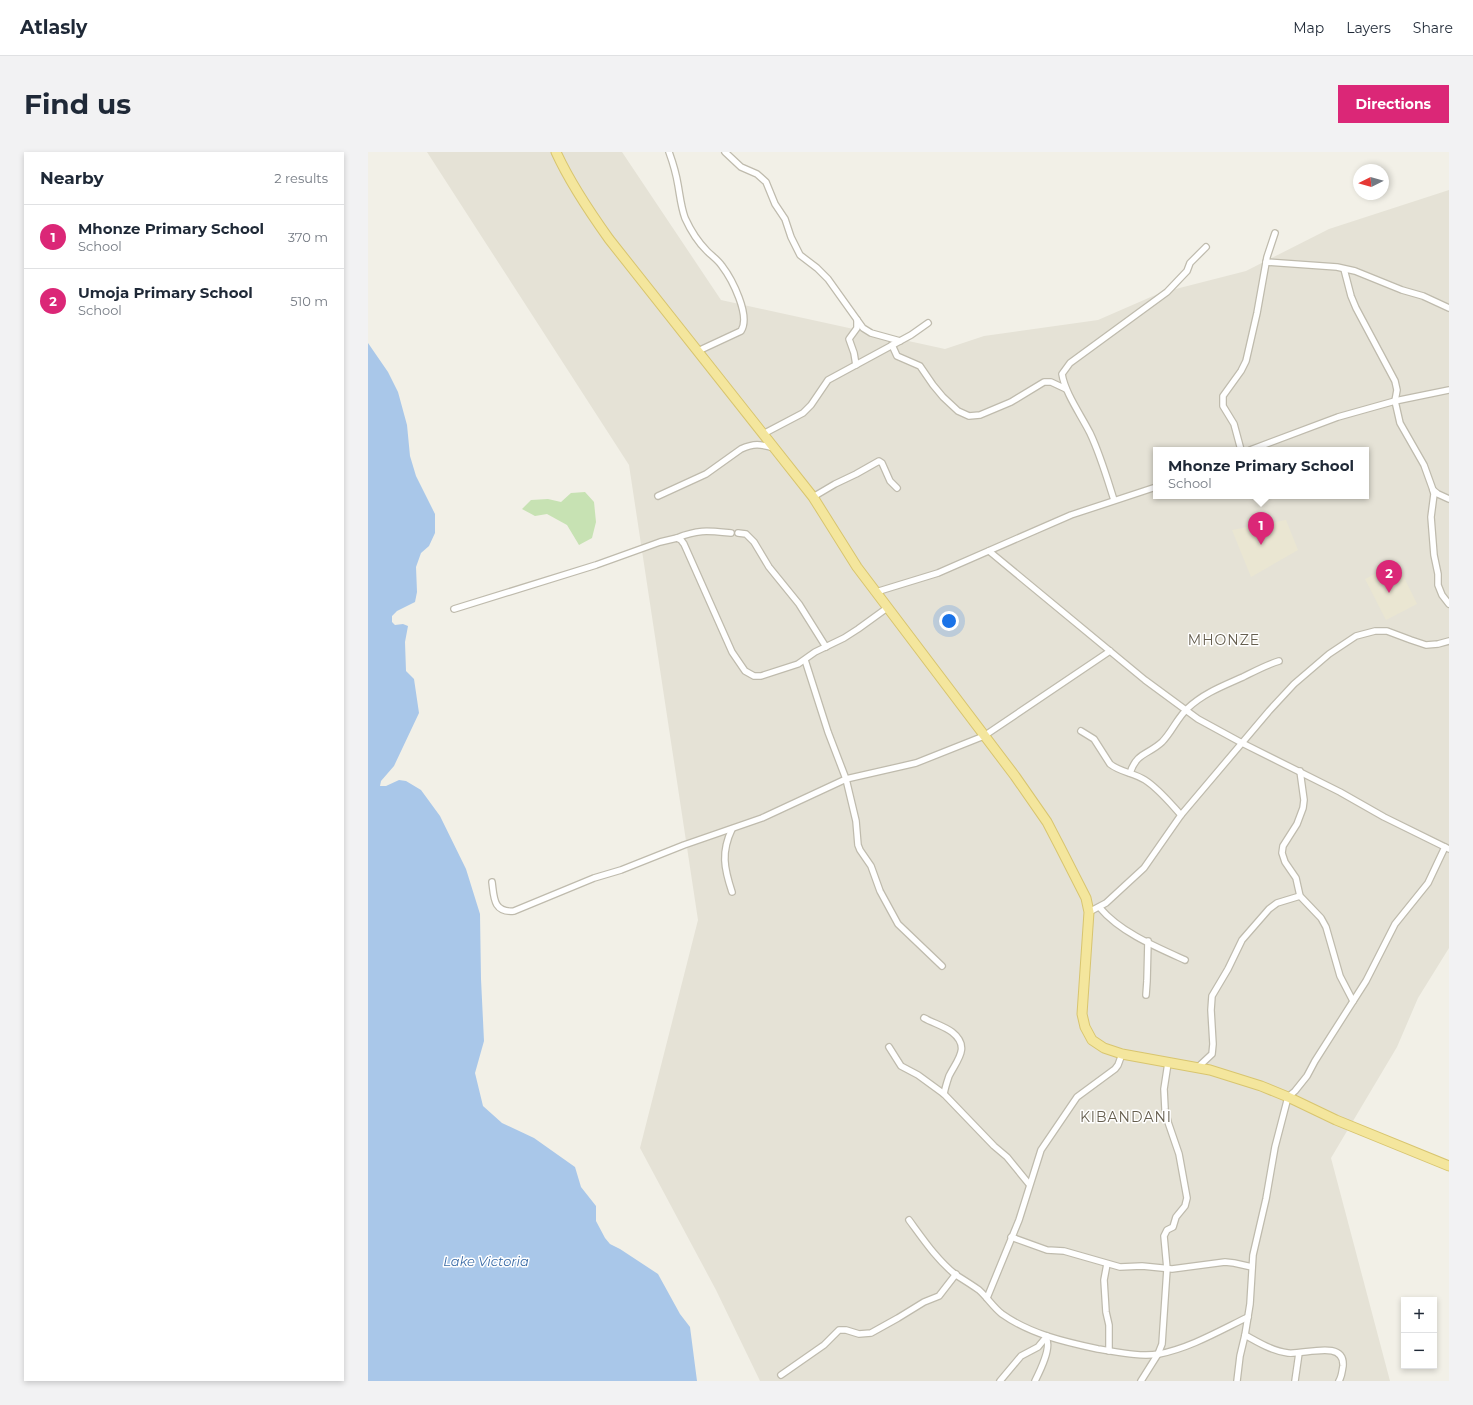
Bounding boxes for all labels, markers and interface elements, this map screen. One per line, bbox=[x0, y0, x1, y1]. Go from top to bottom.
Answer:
text: Atlasly bbox=[20, 16, 87, 39]
text: Map bbox=[1293, 19, 1324, 37]
text: Layers bbox=[1346, 19, 1391, 37]
text: Share bbox=[1413, 19, 1453, 37]
button: Directions bbox=[1338, 85, 1449, 123]
text: Find us bbox=[24, 87, 131, 121]
north arrow bbox=[1353, 164, 1389, 200]
text: Nearby bbox=[40, 168, 104, 188]
text: 2 results bbox=[274, 170, 328, 186]
text: Mhonze Primary School bbox=[78, 219, 264, 238]
text: 1 bbox=[50, 229, 56, 245]
text: 370 m bbox=[288, 229, 328, 245]
text: School bbox=[78, 238, 122, 254]
text: Umoja Primary School bbox=[78, 283, 253, 302]
text: 2 bbox=[49, 293, 57, 309]
text: 510 m bbox=[290, 293, 328, 309]
text: School bbox=[78, 302, 122, 318]
popup bbox=[1153, 447, 1369, 499]
text: Mhonze Primary School bbox=[1168, 456, 1354, 475]
text: School bbox=[1168, 475, 1212, 491]
pin: 1 bbox=[1248, 512, 1274, 545]
pin: 2 bbox=[1376, 560, 1402, 593]
your location bbox=[939, 611, 959, 631]
district label: MHONZE bbox=[1188, 631, 1260, 649]
district label: KIBANDANI bbox=[1080, 1108, 1172, 1126]
water label: Lake Victoria bbox=[443, 1253, 529, 1269]
map controls bbox=[1401, 1297, 1437, 1369]
button: + bbox=[1401, 1297, 1437, 1333]
button: − bbox=[1401, 1333, 1437, 1369]

